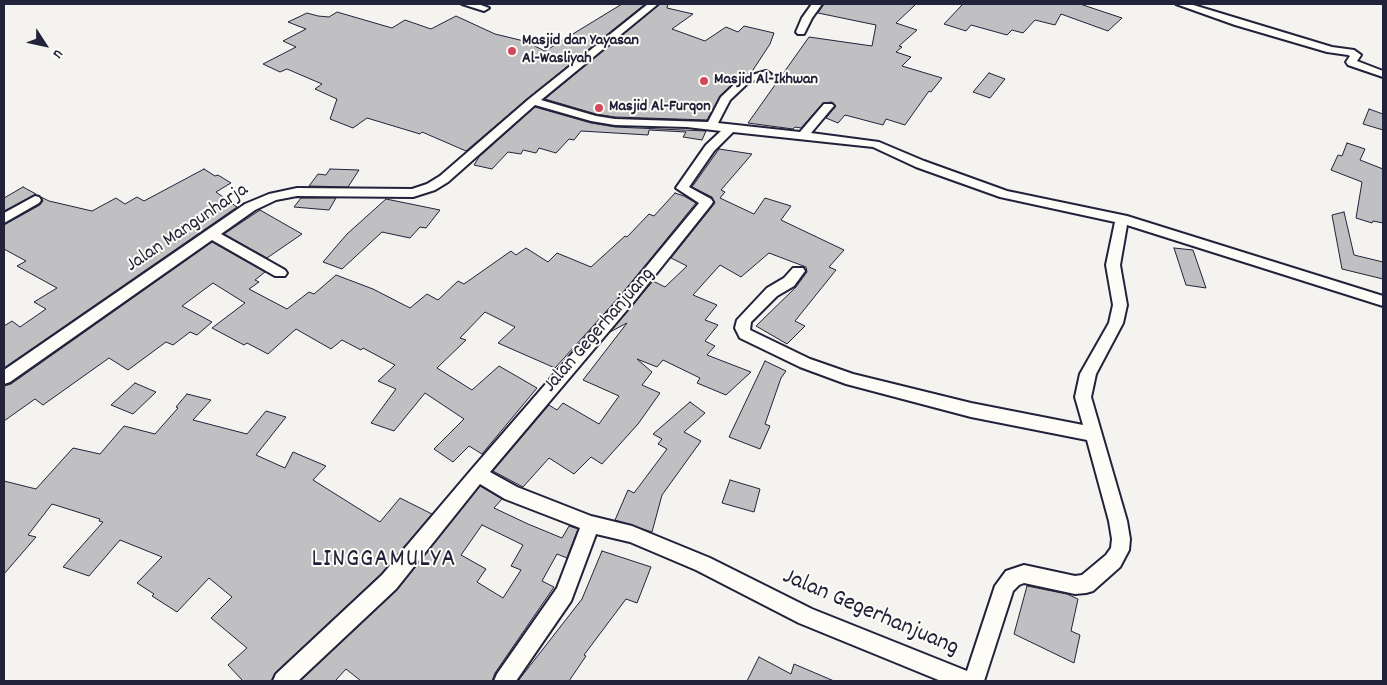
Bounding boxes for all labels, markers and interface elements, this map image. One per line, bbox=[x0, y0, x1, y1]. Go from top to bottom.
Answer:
north arrow bbox=[20, 20, 70, 70]
place label: Masjid dan Yayasan Al-Wasliyah bbox=[522, 32, 639, 70]
text: U bbox=[47, 45, 67, 62]
marker: Masjid dan Yayasan Al-Wasliyah bbox=[506, 45, 518, 57]
place label: Masjid Al-Ikhwan bbox=[714, 71, 818, 91]
marker: Masjid Al-Ikhwan bbox=[698, 75, 710, 87]
place label: Masjid Al-Furqon bbox=[609, 98, 711, 118]
marker: Masjid Al-Furqon bbox=[593, 102, 605, 114]
street label: Jalan Mangunharja bbox=[122, 179, 254, 279]
street label: Jalan Gegerhanjuang bbox=[539, 264, 661, 398]
district label: LINGGAMULYA bbox=[310, 545, 458, 577]
street label: Jalan Gegerhanjuang bbox=[777, 564, 963, 664]

